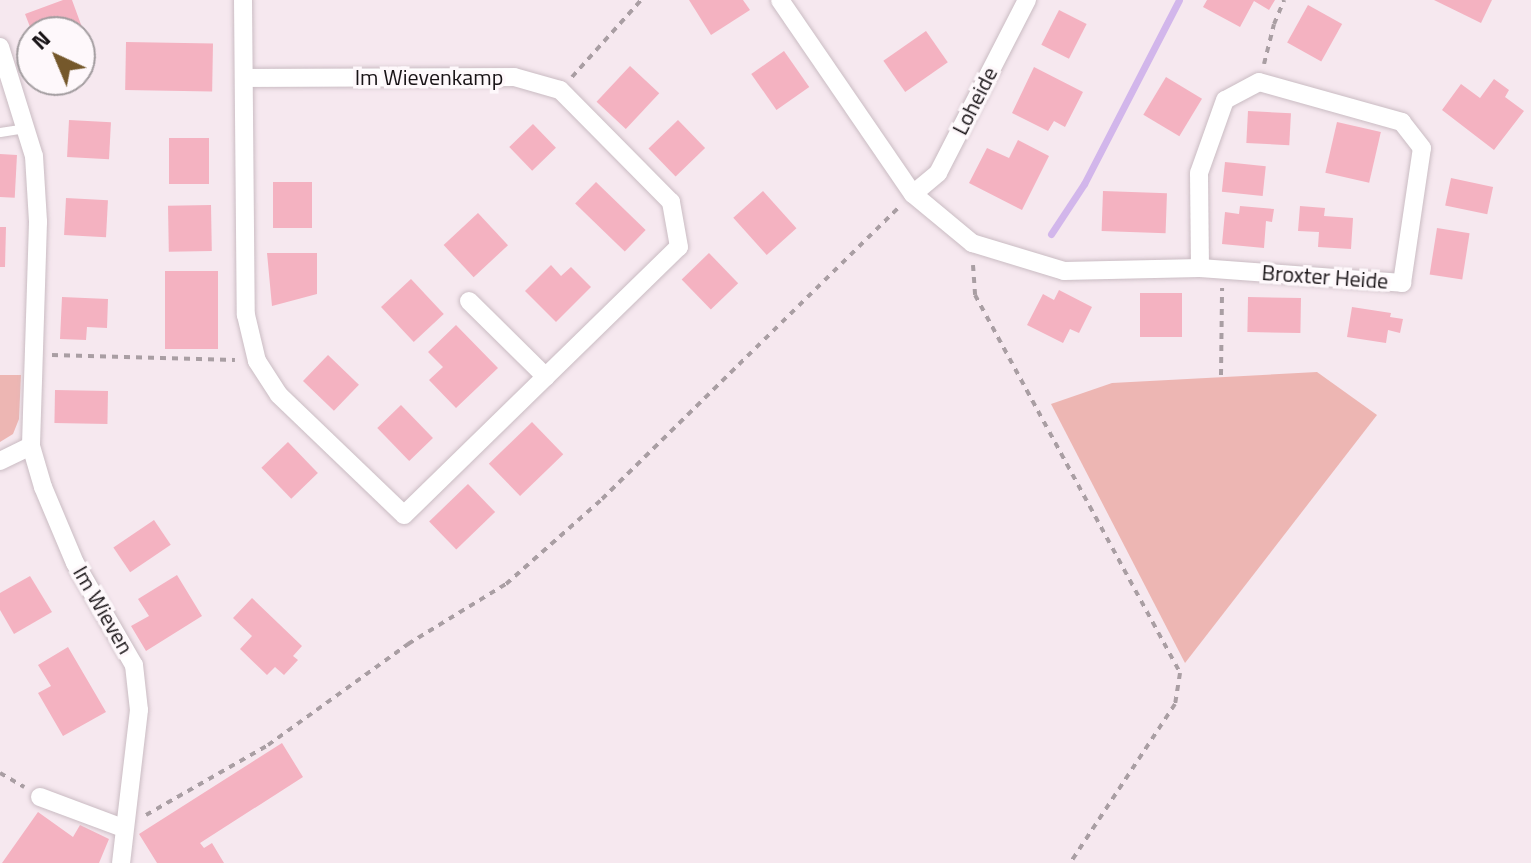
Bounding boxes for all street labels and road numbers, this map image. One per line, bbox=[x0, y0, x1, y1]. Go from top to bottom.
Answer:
street label: Loheide bbox=[947, 63, 1003, 139]
street label: Im Wievenkamp bbox=[355, 65, 503, 91]
street label: Broxter Heide bbox=[1261, 259, 1389, 295]
street label: Im Wieven bbox=[67, 561, 139, 659]

